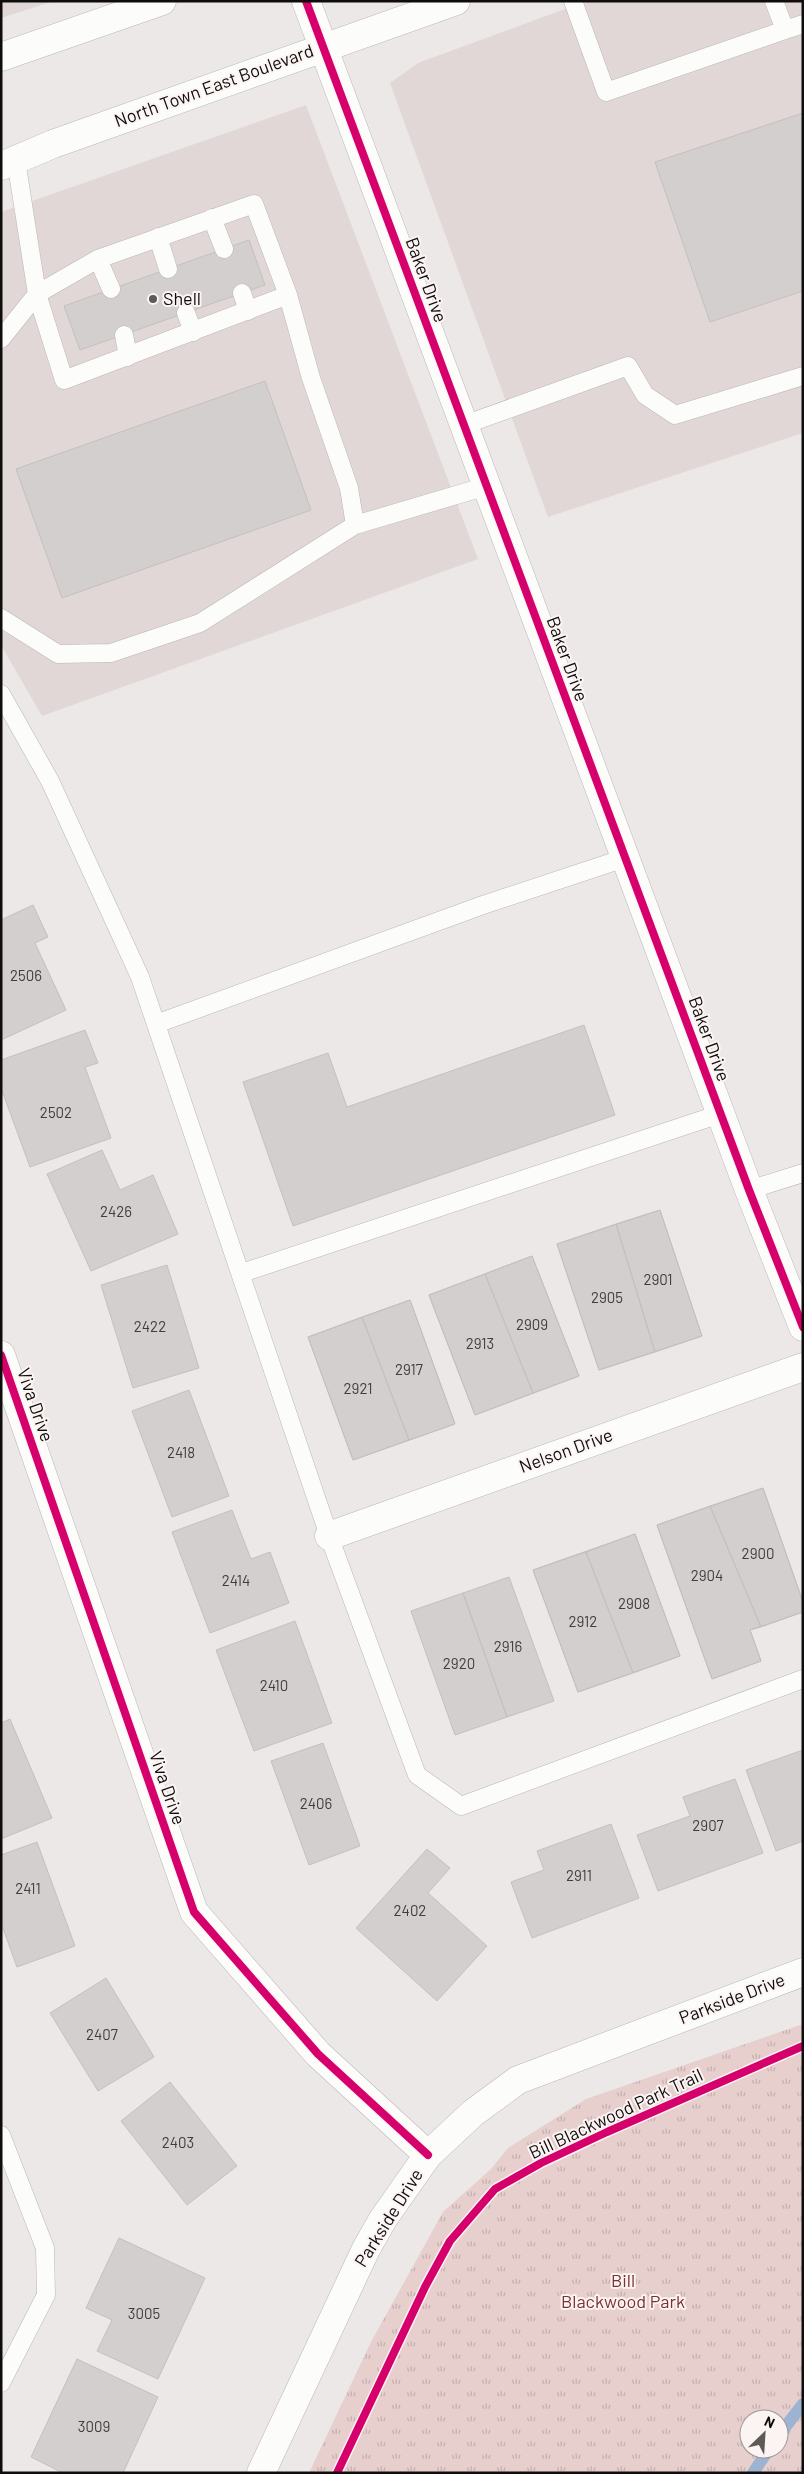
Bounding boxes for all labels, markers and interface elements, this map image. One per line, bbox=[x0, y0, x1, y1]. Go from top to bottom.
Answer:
street label: North Town East Boulevard bbox=[111, 39, 316, 131]
street label: Baker Drive bbox=[401, 234, 452, 325]
place label: Shell bbox=[163, 287, 201, 309]
marker: Shell bbox=[147, 293, 159, 305]
street label: Baker Drive bbox=[542, 613, 593, 704]
house number: 2506 bbox=[10, 966, 42, 984]
street label: Baker Drive bbox=[684, 993, 735, 1084]
house number: 2502 bbox=[40, 1103, 72, 1121]
house number: 2426 bbox=[100, 1202, 132, 1220]
house number: 2901 bbox=[643, 1270, 673, 1288]
house number: 2905 bbox=[591, 1288, 623, 1306]
house number: 2909 bbox=[516, 1315, 548, 1333]
house number: 2422 bbox=[134, 1317, 166, 1335]
house number: 2913 bbox=[466, 1334, 494, 1352]
house number: 2917 bbox=[395, 1360, 423, 1378]
street label: Viva Drive bbox=[13, 1365, 59, 1444]
house number: 2921 bbox=[344, 1379, 372, 1397]
street label: Nelson Drive bbox=[516, 1423, 615, 1477]
house number: 2418 bbox=[167, 1443, 195, 1461]
house number: 2900 bbox=[742, 1544, 774, 1562]
house number: 2904 bbox=[691, 1566, 723, 1584]
house number: 2414 bbox=[222, 1571, 250, 1589]
house number: 2908 bbox=[618, 1594, 650, 1612]
house number: 2912 bbox=[569, 1612, 597, 1630]
house number: 2916 bbox=[494, 1637, 522, 1655]
house number: 2920 bbox=[443, 1654, 475, 1672]
house number: 2410 bbox=[260, 1676, 288, 1694]
street label: Viva Drive bbox=[145, 1748, 191, 1827]
house number: 2406 bbox=[300, 1794, 332, 1812]
house number: 2907 bbox=[692, 1816, 724, 1834]
house number: 2911 bbox=[566, 1866, 592, 1884]
house number: 2411 bbox=[15, 1879, 41, 1897]
house number: 2402 bbox=[394, 1901, 426, 1919]
street label: Parkside Drive bbox=[676, 1968, 788, 2028]
house number: 2407 bbox=[86, 2025, 118, 2043]
street label: Bill Blackwood Park Trail bbox=[525, 2063, 706, 2163]
house number: 2403 bbox=[162, 2133, 194, 2151]
street label: Parkside Drive bbox=[349, 2164, 427, 2271]
park label: Bill Blackwood Park bbox=[561, 2269, 685, 2312]
house number: 3005 bbox=[128, 2304, 160, 2322]
north arrow bbox=[739, 2409, 789, 2459]
text: N bbox=[762, 2412, 778, 2431]
house number: 3009 bbox=[78, 2417, 110, 2435]

